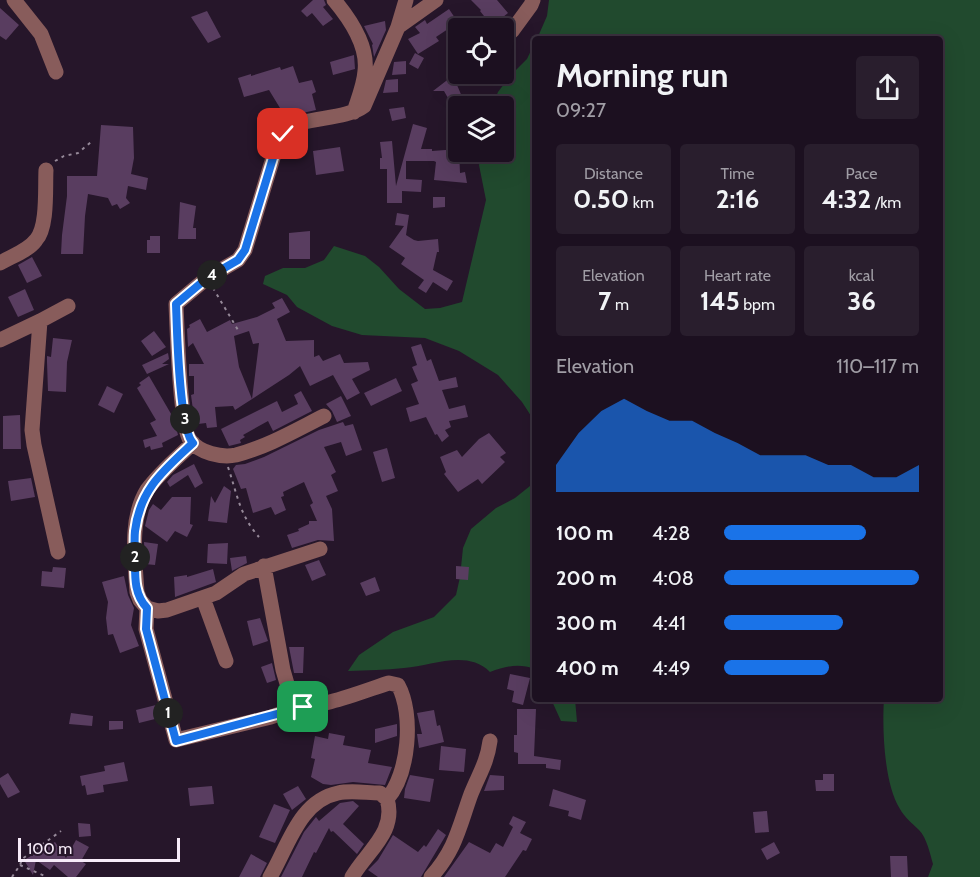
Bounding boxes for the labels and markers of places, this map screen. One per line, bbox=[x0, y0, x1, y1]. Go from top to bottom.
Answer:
pin bbox=[257, 108, 308, 159]
pin: 4 bbox=[197, 260, 227, 290]
pin: 3 bbox=[170, 404, 200, 434]
pin: 2 bbox=[120, 542, 150, 572]
pin bbox=[277, 681, 328, 732]
pin: 1 bbox=[153, 698, 183, 728]

